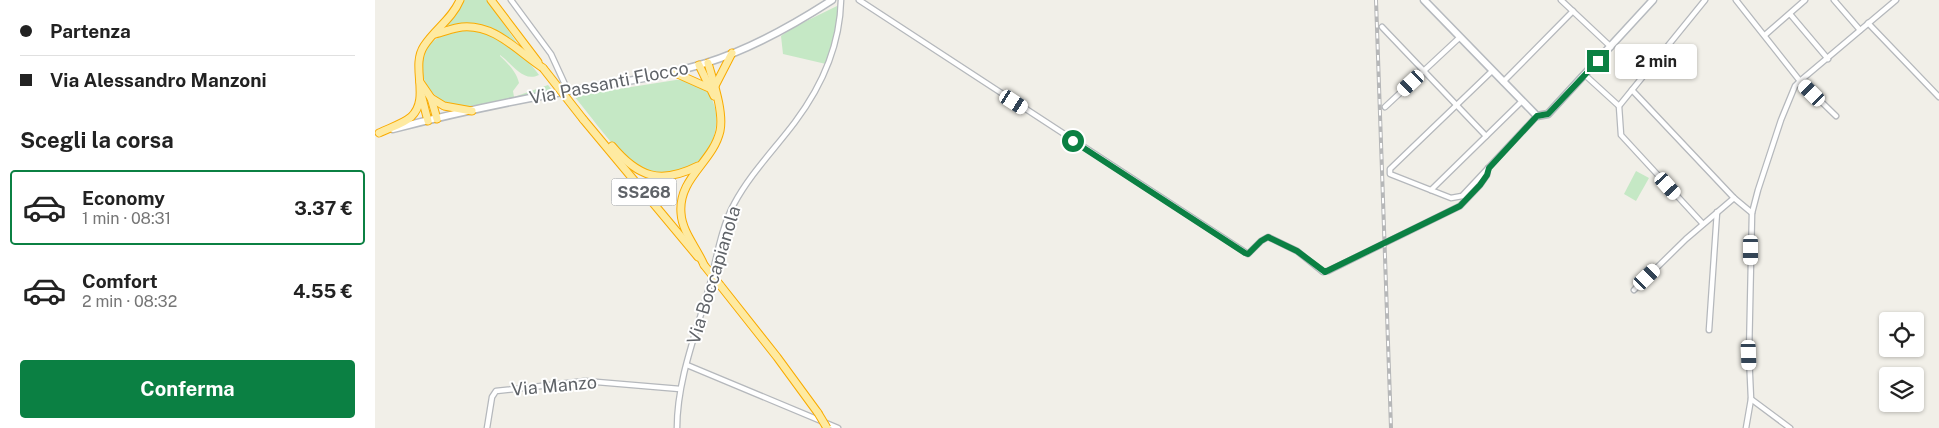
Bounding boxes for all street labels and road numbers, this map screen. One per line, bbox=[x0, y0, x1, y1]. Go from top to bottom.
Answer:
street label: Via Passanti Flocco bbox=[528, 57, 690, 108]
road number: SS268 bbox=[611, 178, 677, 206]
street label: Via Boccapianola bbox=[682, 203, 745, 347]
street label: Via Manzo bbox=[510, 371, 598, 400]

